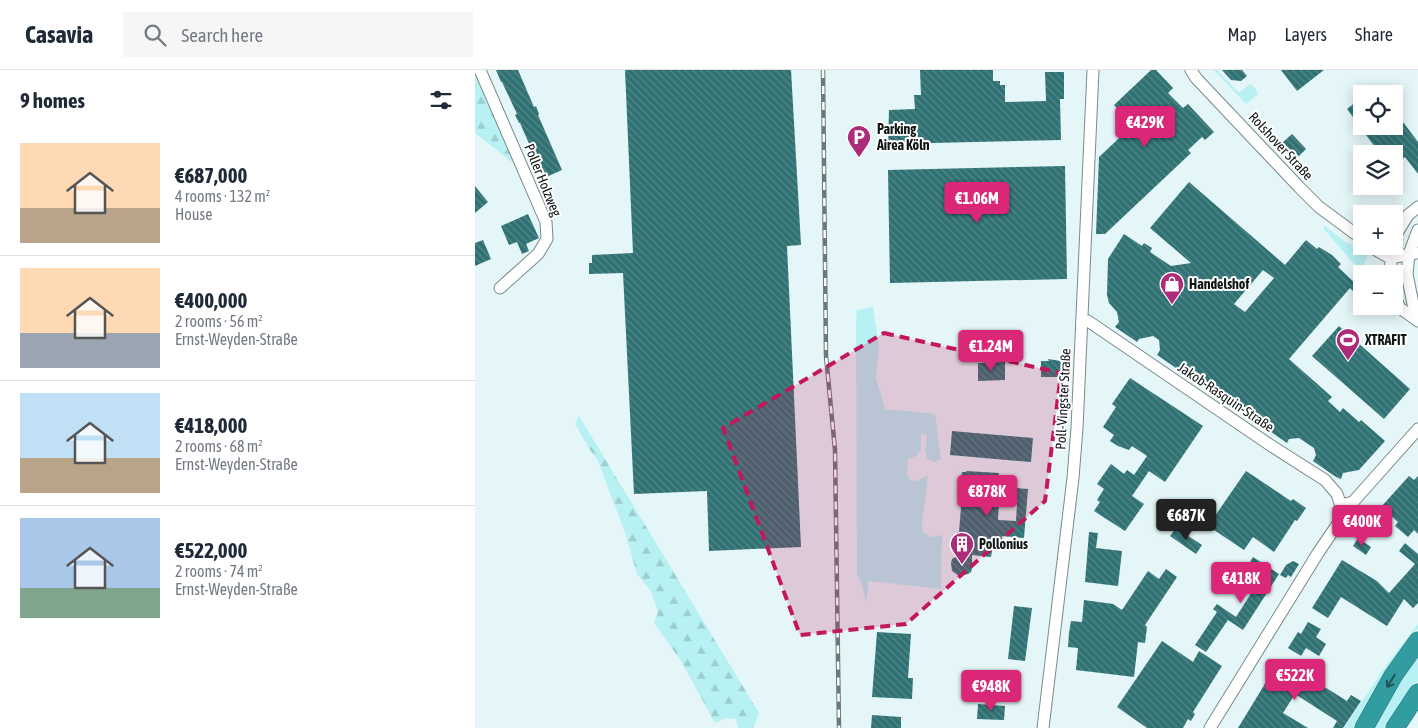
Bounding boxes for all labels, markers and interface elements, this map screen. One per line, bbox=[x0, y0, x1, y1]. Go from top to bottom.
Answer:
search box bbox=[123, 12, 473, 57]
text: Casavia bbox=[25, 21, 93, 48]
icon: search bbox=[141, 21, 169, 49]
text: Search here bbox=[181, 24, 263, 46]
text: Map bbox=[1227, 24, 1256, 45]
text: Layers bbox=[1284, 24, 1327, 45]
text: Share bbox=[1355, 24, 1393, 45]
map controls bbox=[1353, 85, 1403, 315]
button: locate bbox=[1353, 85, 1403, 135]
icon: filters bbox=[427, 86, 455, 114]
text: 9 homes bbox=[20, 88, 85, 112]
pin: €429K bbox=[1110, 106, 1180, 148]
street label: Rolshover Straße bbox=[1246, 109, 1316, 183]
text: €429K bbox=[1126, 113, 1164, 131]
place label: Parking Airea Köln bbox=[876, 121, 930, 153]
parking icon: Parking Airea Köln bbox=[846, 124, 872, 158]
street label: Poller Holzweg bbox=[521, 141, 565, 219]
button: layers bbox=[1353, 145, 1403, 195]
icon: home bbox=[60, 163, 120, 223]
text: €687,000 bbox=[175, 163, 247, 187]
pin: €1.06M bbox=[936, 182, 1018, 224]
text: 4 rooms · 132 m² bbox=[175, 187, 270, 205]
text: €1.06M bbox=[955, 189, 999, 207]
text: House bbox=[175, 205, 212, 223]
button: + bbox=[1353, 205, 1403, 255]
button: − bbox=[1353, 265, 1403, 315]
shop icon: Handelshof bbox=[1159, 271, 1185, 305]
place label: Handelshof bbox=[1189, 276, 1249, 292]
icon: home bbox=[60, 288, 120, 348]
text: €400,000 bbox=[175, 288, 247, 312]
text: 2 rooms · 56 m² bbox=[175, 312, 263, 330]
sports icon: XTRAFIT bbox=[1335, 327, 1361, 361]
text: Ernst-Weyden-Straße bbox=[175, 330, 298, 348]
pin: €1.24M bbox=[950, 330, 1032, 372]
place label: XTRAFIT bbox=[1364, 332, 1408, 348]
text: €1.24M bbox=[969, 337, 1013, 355]
street label: Poll-Vingster Straße bbox=[1052, 348, 1074, 450]
street label: Jakob-Rasquin-Straße bbox=[1175, 359, 1277, 435]
icon: home bbox=[60, 413, 120, 473]
text: €418,000 bbox=[175, 413, 247, 437]
text: 2 rooms · 68 m² bbox=[175, 437, 263, 455]
text: Ernst-Weyden-Straße bbox=[175, 455, 298, 473]
pin: €878K bbox=[952, 474, 1022, 517]
text: €878K bbox=[968, 482, 1006, 500]
pin: €687K bbox=[1151, 498, 1221, 541]
pin: €400K bbox=[1327, 504, 1397, 547]
text: €687K bbox=[1167, 506, 1205, 524]
text: €400K bbox=[1343, 512, 1381, 530]
building icon: Pollonius bbox=[949, 531, 975, 565]
place label: Pollonius bbox=[979, 536, 1028, 552]
icon: home bbox=[60, 538, 120, 598]
text: €522,000 bbox=[175, 538, 247, 562]
text: 2 rooms · 74 m² bbox=[175, 562, 263, 580]
pin: €418K bbox=[1206, 562, 1276, 604]
text: €418K bbox=[1222, 569, 1260, 587]
text: Ernst-Weyden-Straße bbox=[175, 580, 298, 598]
pin: €522K bbox=[1260, 658, 1330, 701]
text: €522K bbox=[1276, 666, 1314, 684]
pin: €948K bbox=[956, 670, 1026, 712]
one-way arrow bbox=[1385, 673, 1395, 687]
text: €948K bbox=[972, 677, 1010, 695]

